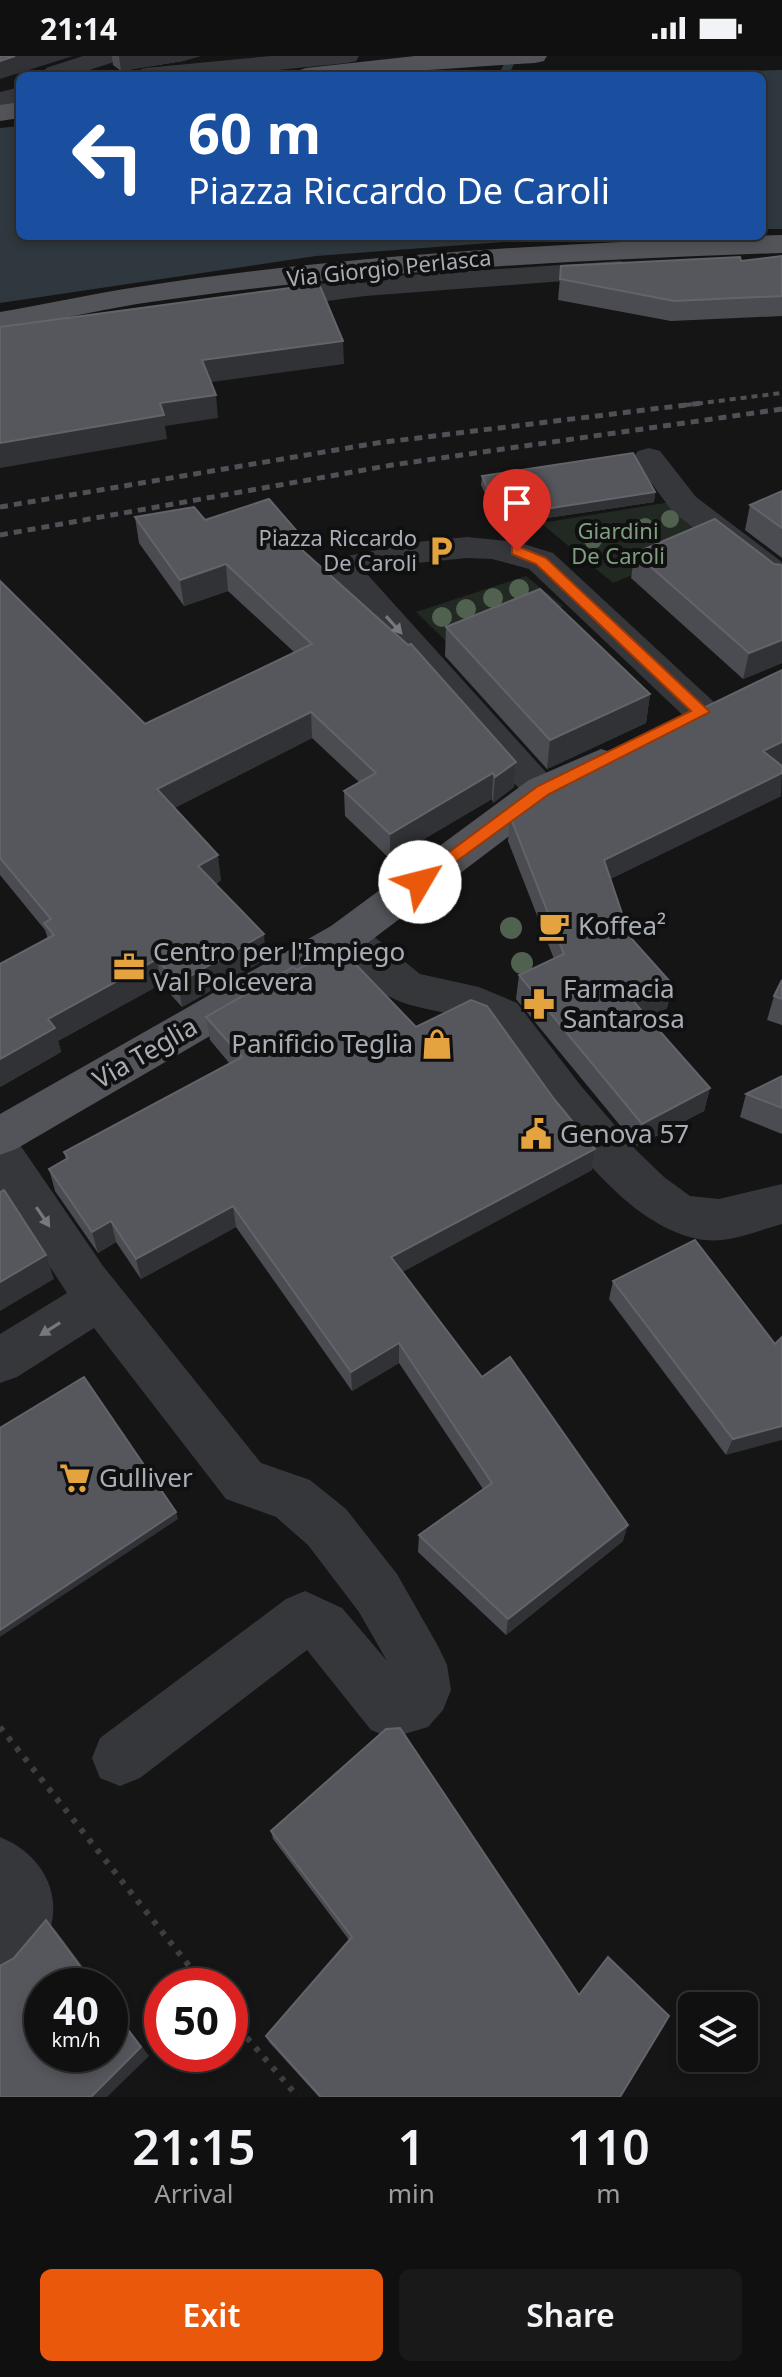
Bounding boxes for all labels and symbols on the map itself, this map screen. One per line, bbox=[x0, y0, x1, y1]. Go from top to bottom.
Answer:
street label: Via Giorgio Perlasca bbox=[285, 241, 493, 293]
pin bbox=[483, 469, 551, 551]
park label: Giardini De Caroli bbox=[571, 515, 665, 570]
place label: Piazza Riccardo De Caroli bbox=[259, 522, 417, 577]
parking icon: Piazza Riccardo De Caroli bbox=[424, 534, 458, 568]
one-way arrow bbox=[385, 615, 402, 635]
position arrow bbox=[378, 840, 462, 924]
place label: Koffea² bbox=[578, 907, 666, 943]
cafe icon: Koffea² bbox=[537, 909, 571, 943]
place label: Centro per l'Impiego Val Polcevera bbox=[153, 933, 405, 999]
office icon: Centro per l'Impiego Val Polcevera bbox=[112, 950, 146, 984]
place label: Farmacia Santarosa bbox=[563, 970, 685, 1036]
pharmacy icon: Farmacia Santarosa bbox=[522, 987, 556, 1021]
street label: Via Teglia bbox=[86, 1008, 203, 1096]
place label: Panificio Teglia bbox=[231, 1025, 413, 1061]
shop icon: Panificio Teglia bbox=[420, 1027, 454, 1061]
place label: Genova 57 bbox=[560, 1115, 689, 1151]
public building icon: Genova 57 bbox=[519, 1117, 553, 1151]
one-way arrow bbox=[35, 1206, 50, 1228]
one-way arrow bbox=[39, 1322, 61, 1336]
place label: Gulliver bbox=[99, 1459, 193, 1495]
supermarket icon: Gulliver bbox=[58, 1461, 92, 1495]
speed limit sign: 50 bbox=[144, 1968, 248, 2072]

